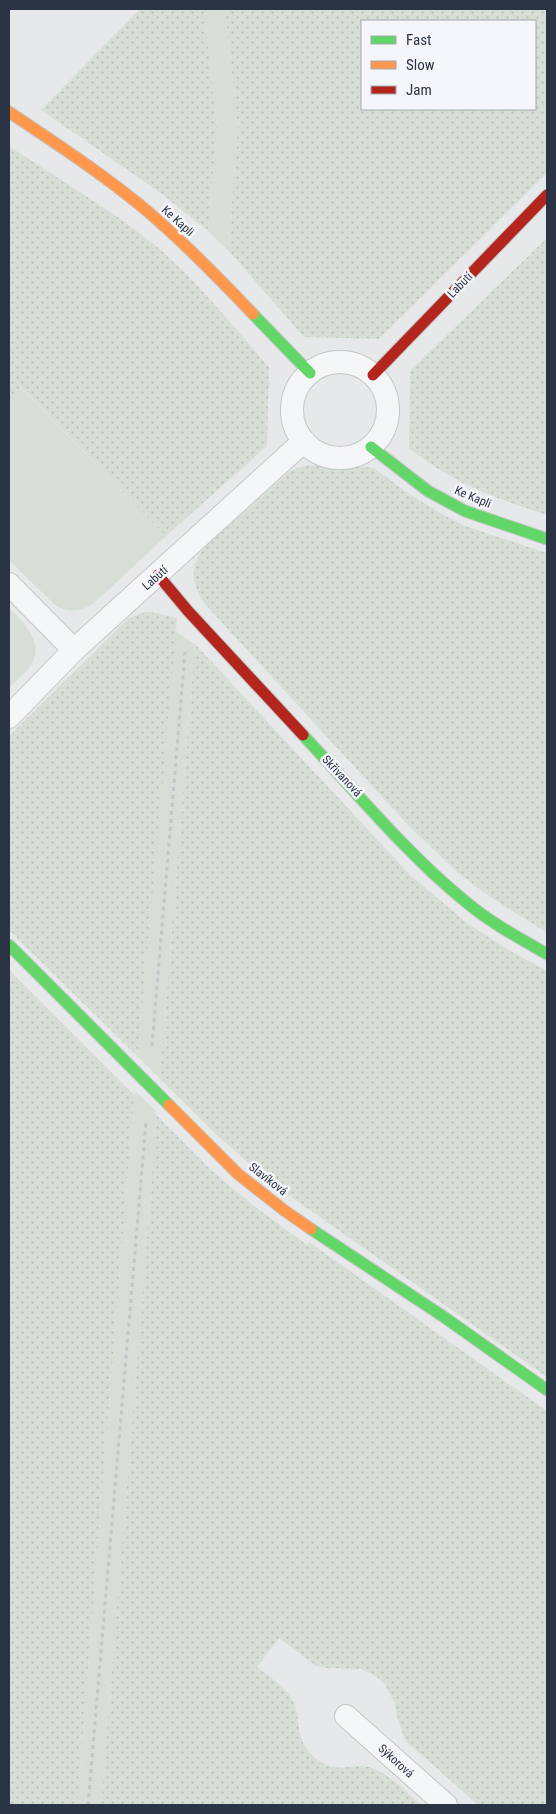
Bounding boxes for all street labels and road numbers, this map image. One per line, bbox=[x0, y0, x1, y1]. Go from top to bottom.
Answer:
street label: Ke Kapli bbox=[159, 203, 197, 239]
street label: Labutí bbox=[445, 269, 476, 300]
street label: Ke Kapli bbox=[453, 483, 493, 511]
street label: Labutí bbox=[139, 562, 172, 593]
street label: Skřivanová bbox=[319, 752, 365, 800]
street label: Slavíková bbox=[246, 1160, 290, 1198]
street label: Sýkorová bbox=[375, 1741, 417, 1781]

